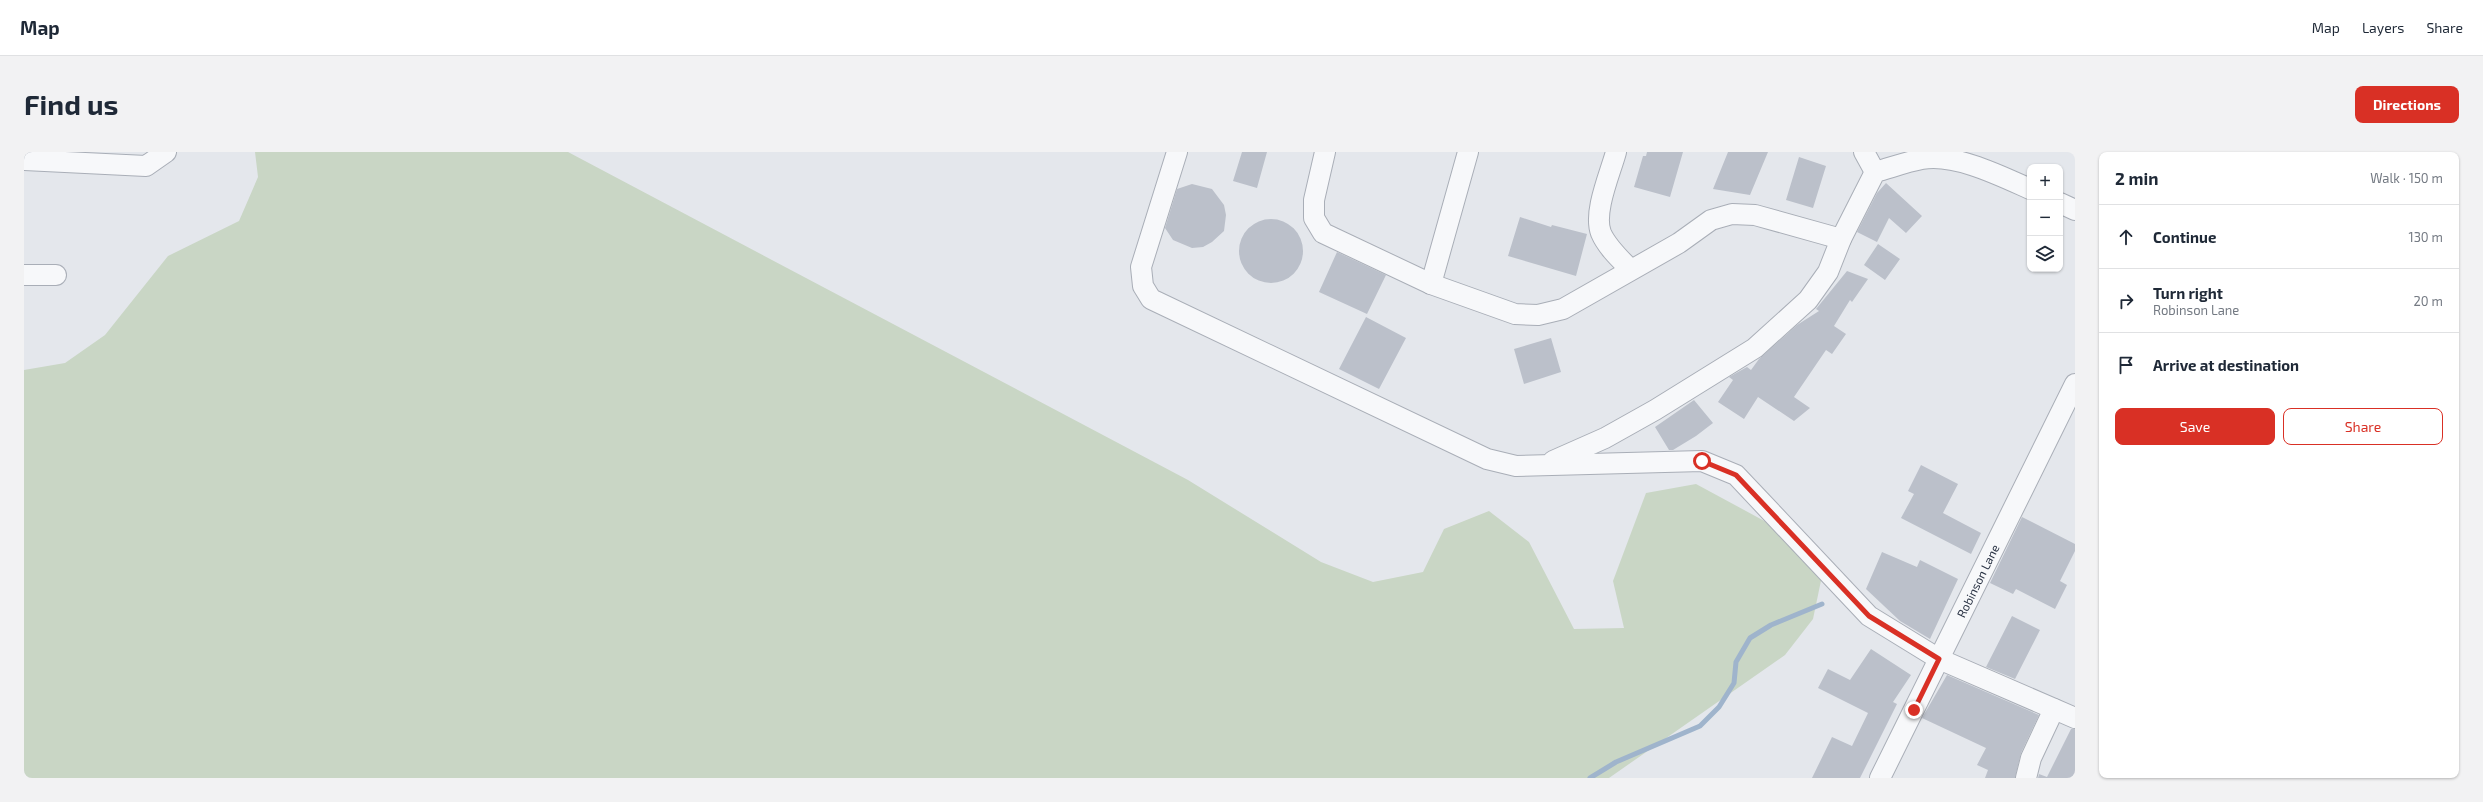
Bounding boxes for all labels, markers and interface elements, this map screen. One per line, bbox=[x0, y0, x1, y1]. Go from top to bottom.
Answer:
text: Map bbox=[20, 16, 60, 39]
text: Map bbox=[2312, 19, 2340, 36]
text: Layers bbox=[2362, 19, 2404, 36]
text: Share bbox=[2426, 19, 2463, 36]
button: Directions bbox=[2355, 86, 2459, 123]
text: Find us bbox=[24, 87, 118, 121]
map controls bbox=[2027, 164, 2063, 272]
button: + bbox=[2027, 164, 2063, 200]
text: 2 min bbox=[2115, 168, 2158, 188]
text: Walk · 150 m bbox=[2370, 170, 2443, 186]
button: − bbox=[2027, 200, 2063, 236]
icon: ahead bbox=[2115, 226, 2137, 248]
text: Continue bbox=[2153, 228, 2216, 246]
text: 130 m bbox=[2408, 229, 2443, 245]
button: layers bbox=[2027, 236, 2063, 272]
text: Turn right bbox=[2153, 284, 2223, 302]
icon: right bbox=[2115, 290, 2137, 312]
text: 20 m bbox=[2414, 293, 2443, 309]
text: Robinson Lane bbox=[2153, 302, 2239, 318]
icon: arrive bbox=[2115, 354, 2137, 376]
text: Arrive at destination bbox=[2153, 356, 2299, 374]
button: Save bbox=[2115, 408, 2275, 445]
button: Share bbox=[2283, 408, 2443, 445]
route start bbox=[1693, 452, 1711, 470]
street label: Robinson Lane bbox=[1954, 542, 2002, 620]
route end bbox=[1905, 701, 1923, 719]

